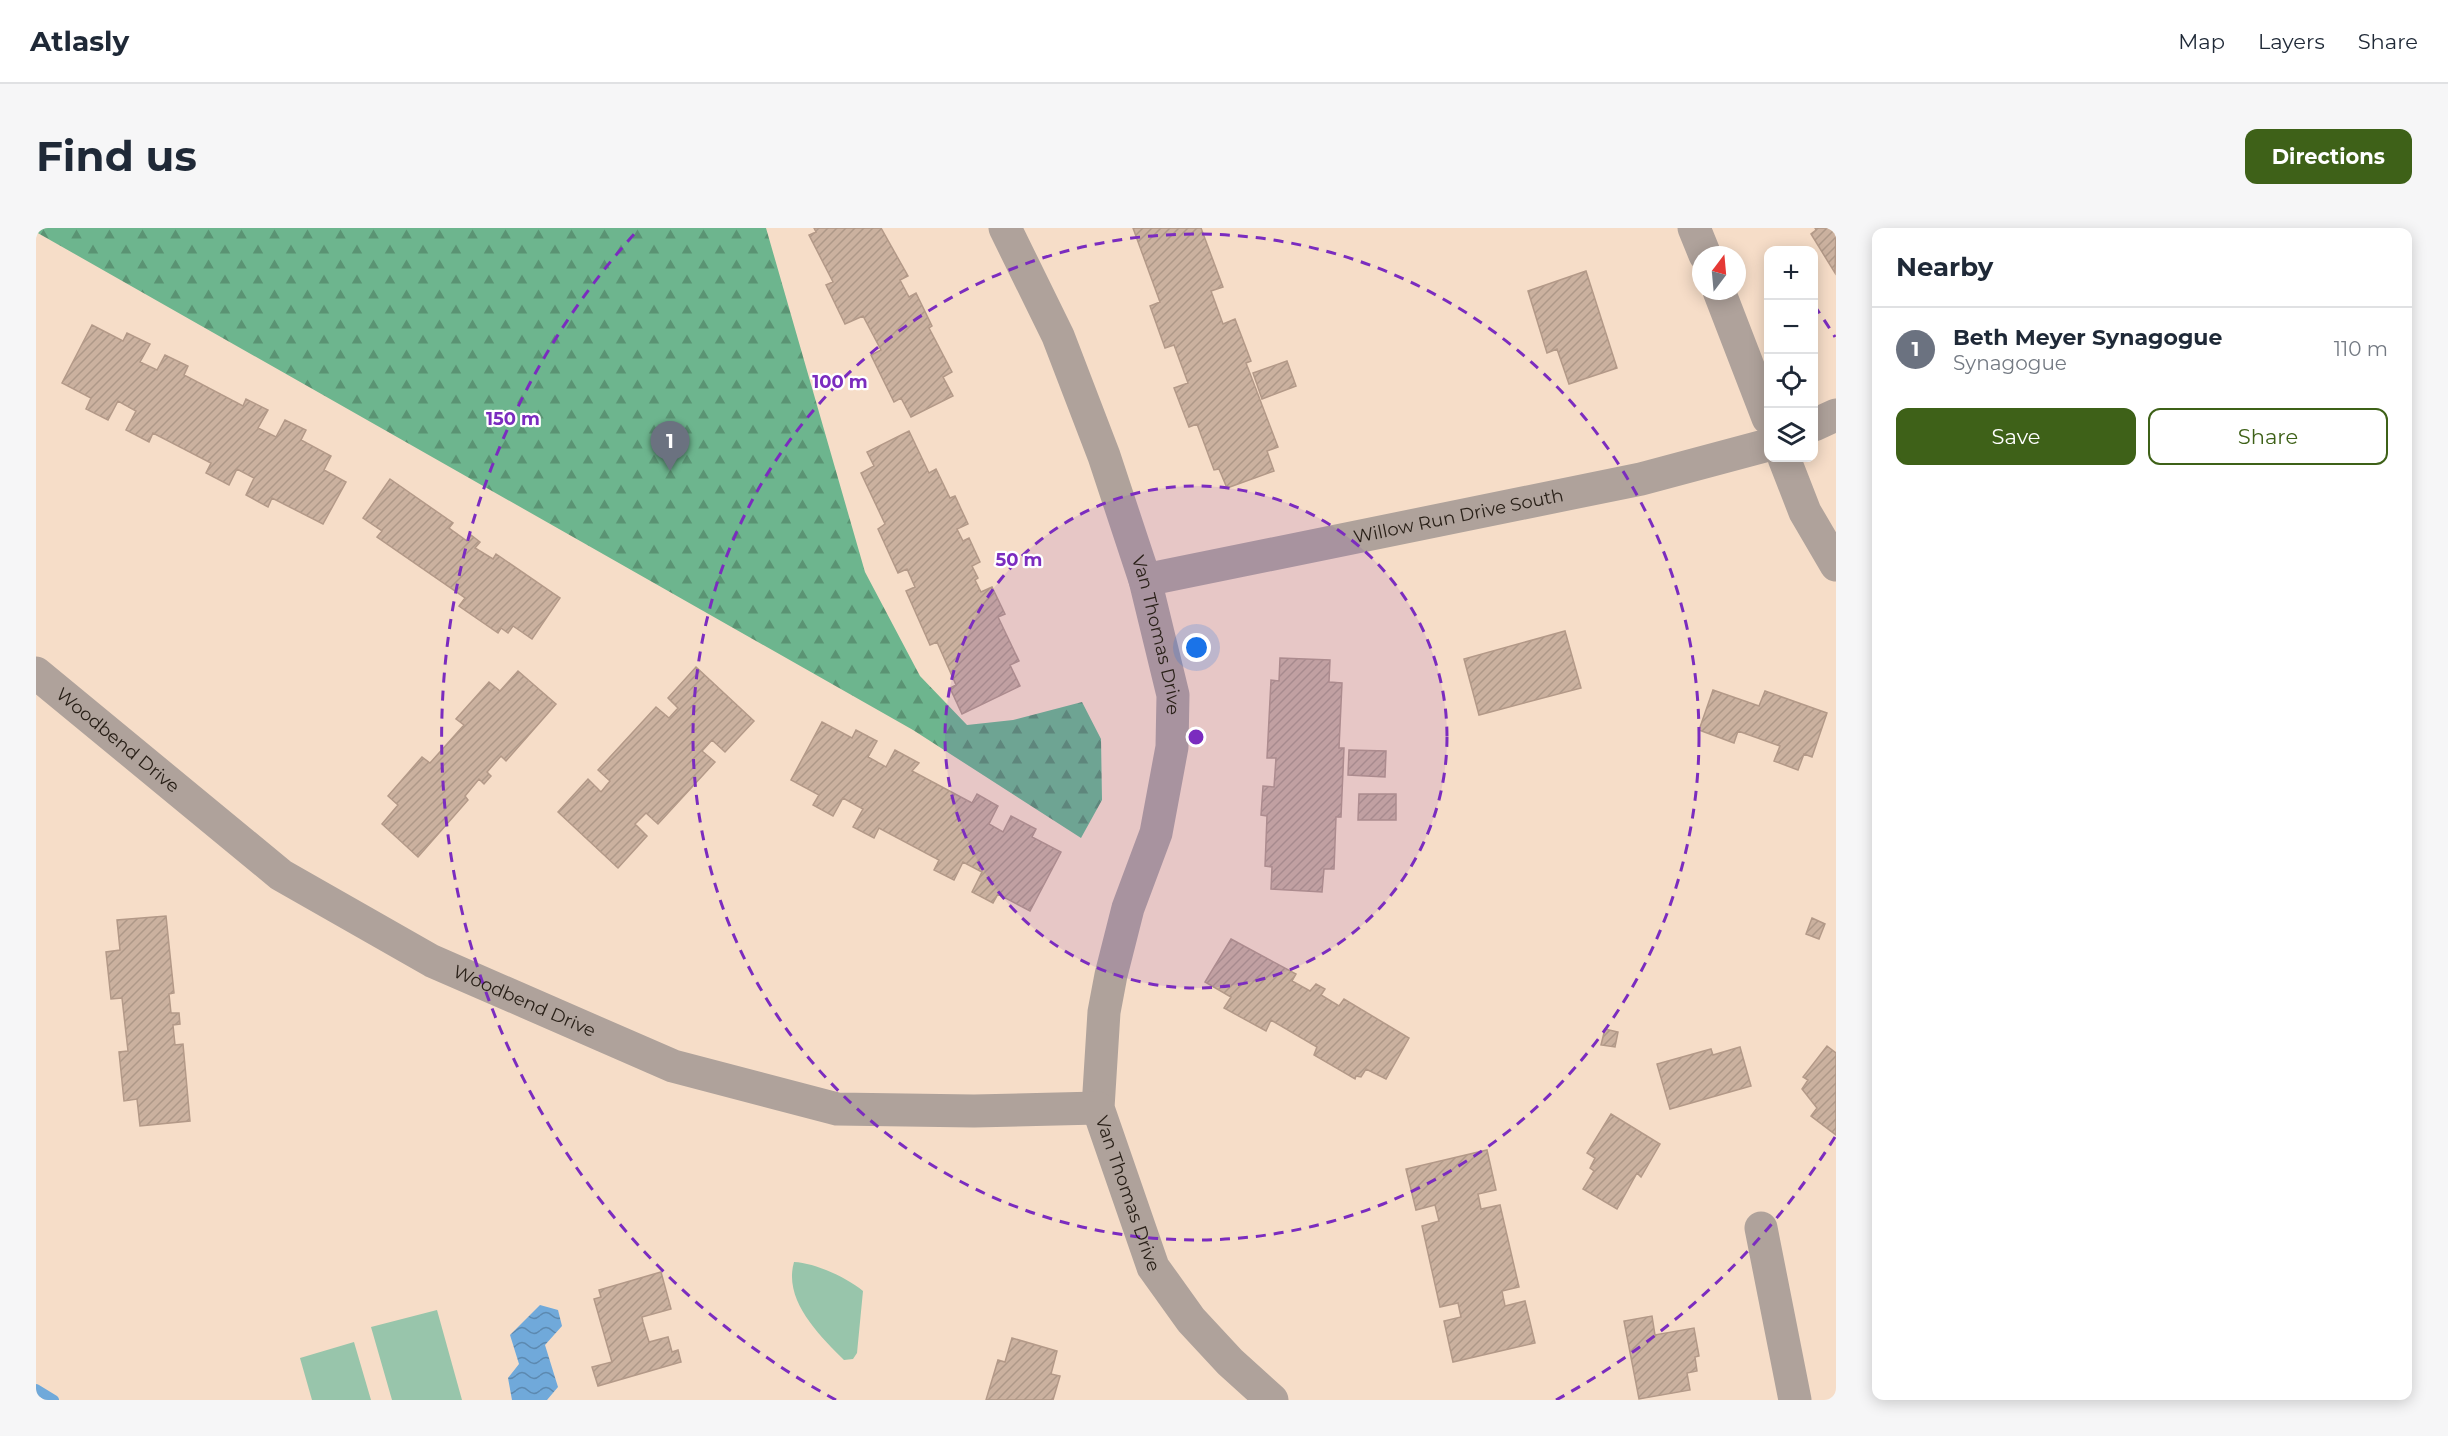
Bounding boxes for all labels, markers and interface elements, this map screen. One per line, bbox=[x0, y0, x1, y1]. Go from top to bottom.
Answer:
text: Atlasly bbox=[30, 24, 129, 58]
text: Map bbox=[2178, 29, 2225, 54]
text: Layers bbox=[2258, 29, 2325, 54]
text: Share bbox=[2358, 29, 2418, 54]
button: Directions bbox=[2245, 129, 2412, 184]
text: Find us bbox=[36, 130, 197, 182]
north arrow bbox=[1692, 246, 1746, 300]
map controls bbox=[1764, 246, 1818, 462]
button: + bbox=[1764, 246, 1818, 300]
text: Nearby bbox=[1896, 251, 1993, 283]
button: − bbox=[1764, 300, 1818, 354]
text: Beth Meyer Synagogue bbox=[1953, 324, 2222, 351]
text: 1 bbox=[1912, 337, 1919, 361]
text: 110 m bbox=[2334, 337, 2388, 361]
text: Synagogue bbox=[1953, 351, 2067, 375]
button: locate bbox=[1764, 354, 1818, 408]
text: 100 m bbox=[812, 371, 868, 393]
text: 150 m bbox=[486, 408, 540, 430]
button: layers bbox=[1764, 408, 1818, 462]
button: Save bbox=[1896, 408, 2136, 465]
button: Share bbox=[2148, 408, 2388, 465]
pin: 1 bbox=[650, 422, 690, 471]
street label: Willow Run Drive South bbox=[1352, 484, 1565, 548]
text: 50 m bbox=[996, 549, 1042, 571]
street label: Van Thomas Drive bbox=[1127, 553, 1184, 715]
your location bbox=[1182, 633, 1211, 662]
street label: Woodbend Drive bbox=[52, 683, 184, 798]
centre of rings bbox=[1186, 727, 1206, 747]
street label: Woodbend Drive bbox=[450, 961, 599, 1042]
street label: Van Thomas Drive bbox=[1091, 1113, 1165, 1275]

